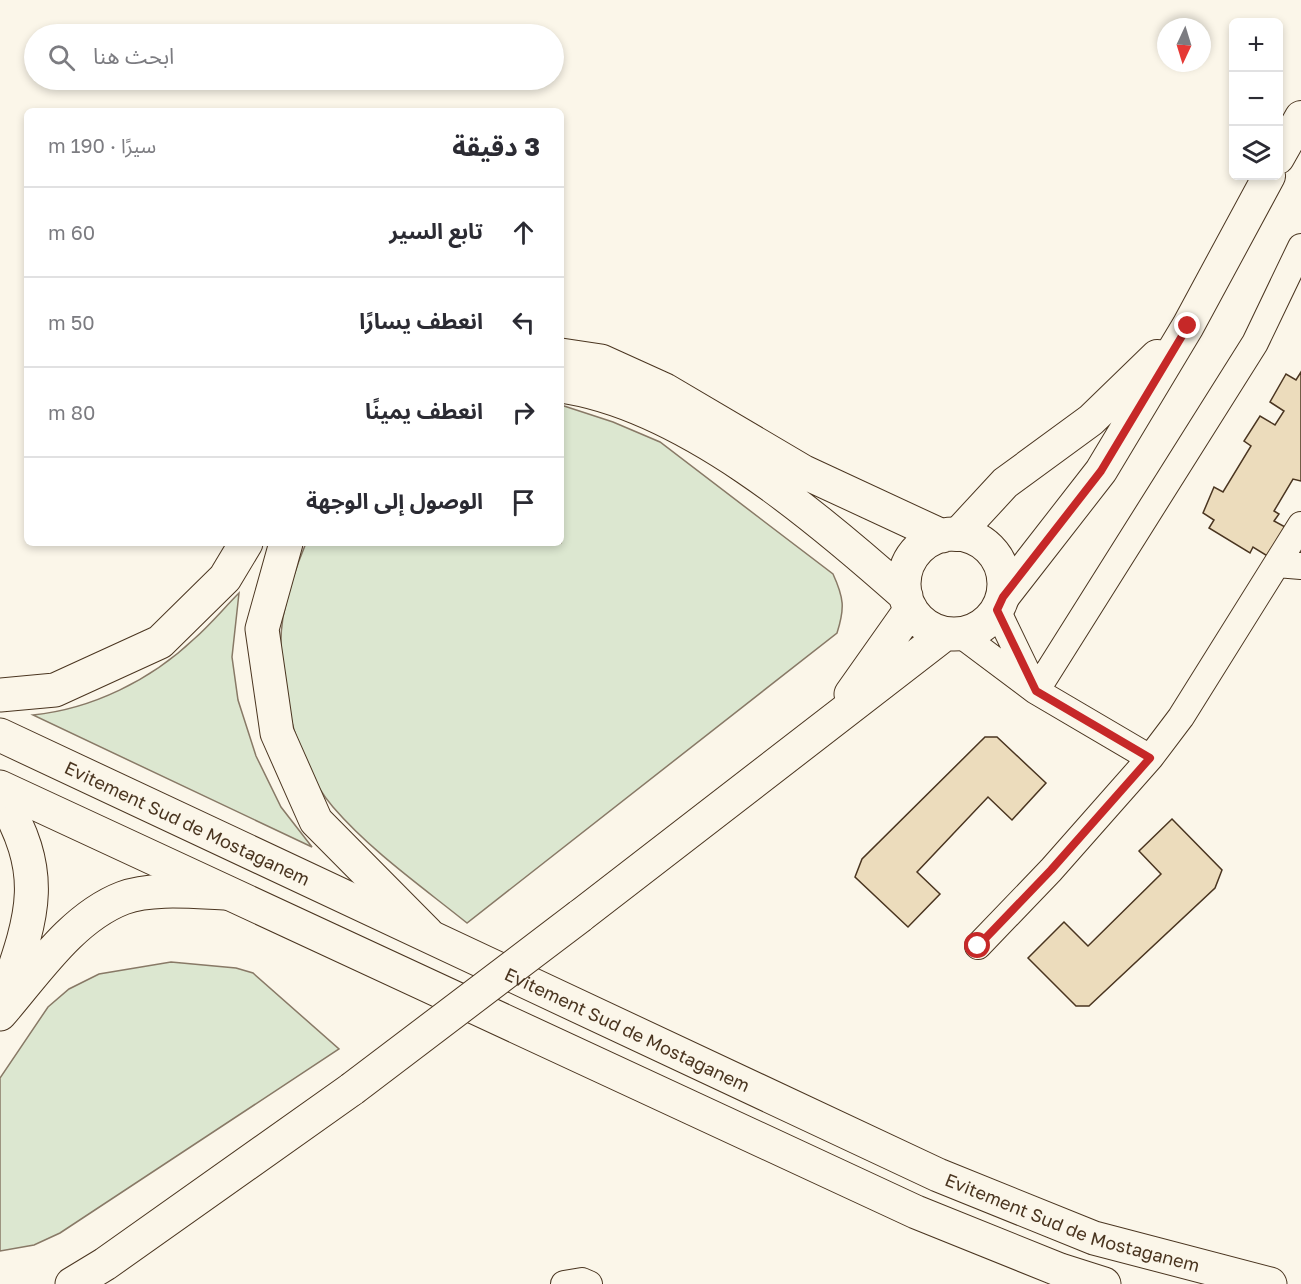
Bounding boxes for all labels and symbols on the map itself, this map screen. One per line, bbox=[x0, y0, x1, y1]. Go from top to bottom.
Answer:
north arrow bbox=[1157, 18, 1211, 72]
route end bbox=[1174, 312, 1200, 338]
street label: Evitement Sud de Mostaganem bbox=[61, 756, 314, 890]
route start bbox=[964, 932, 990, 958]
street label: Evitement Sud de Mostaganem bbox=[501, 962, 754, 1096]
street label: Evitement Sud de Mostaganem bbox=[942, 1168, 1202, 1276]

